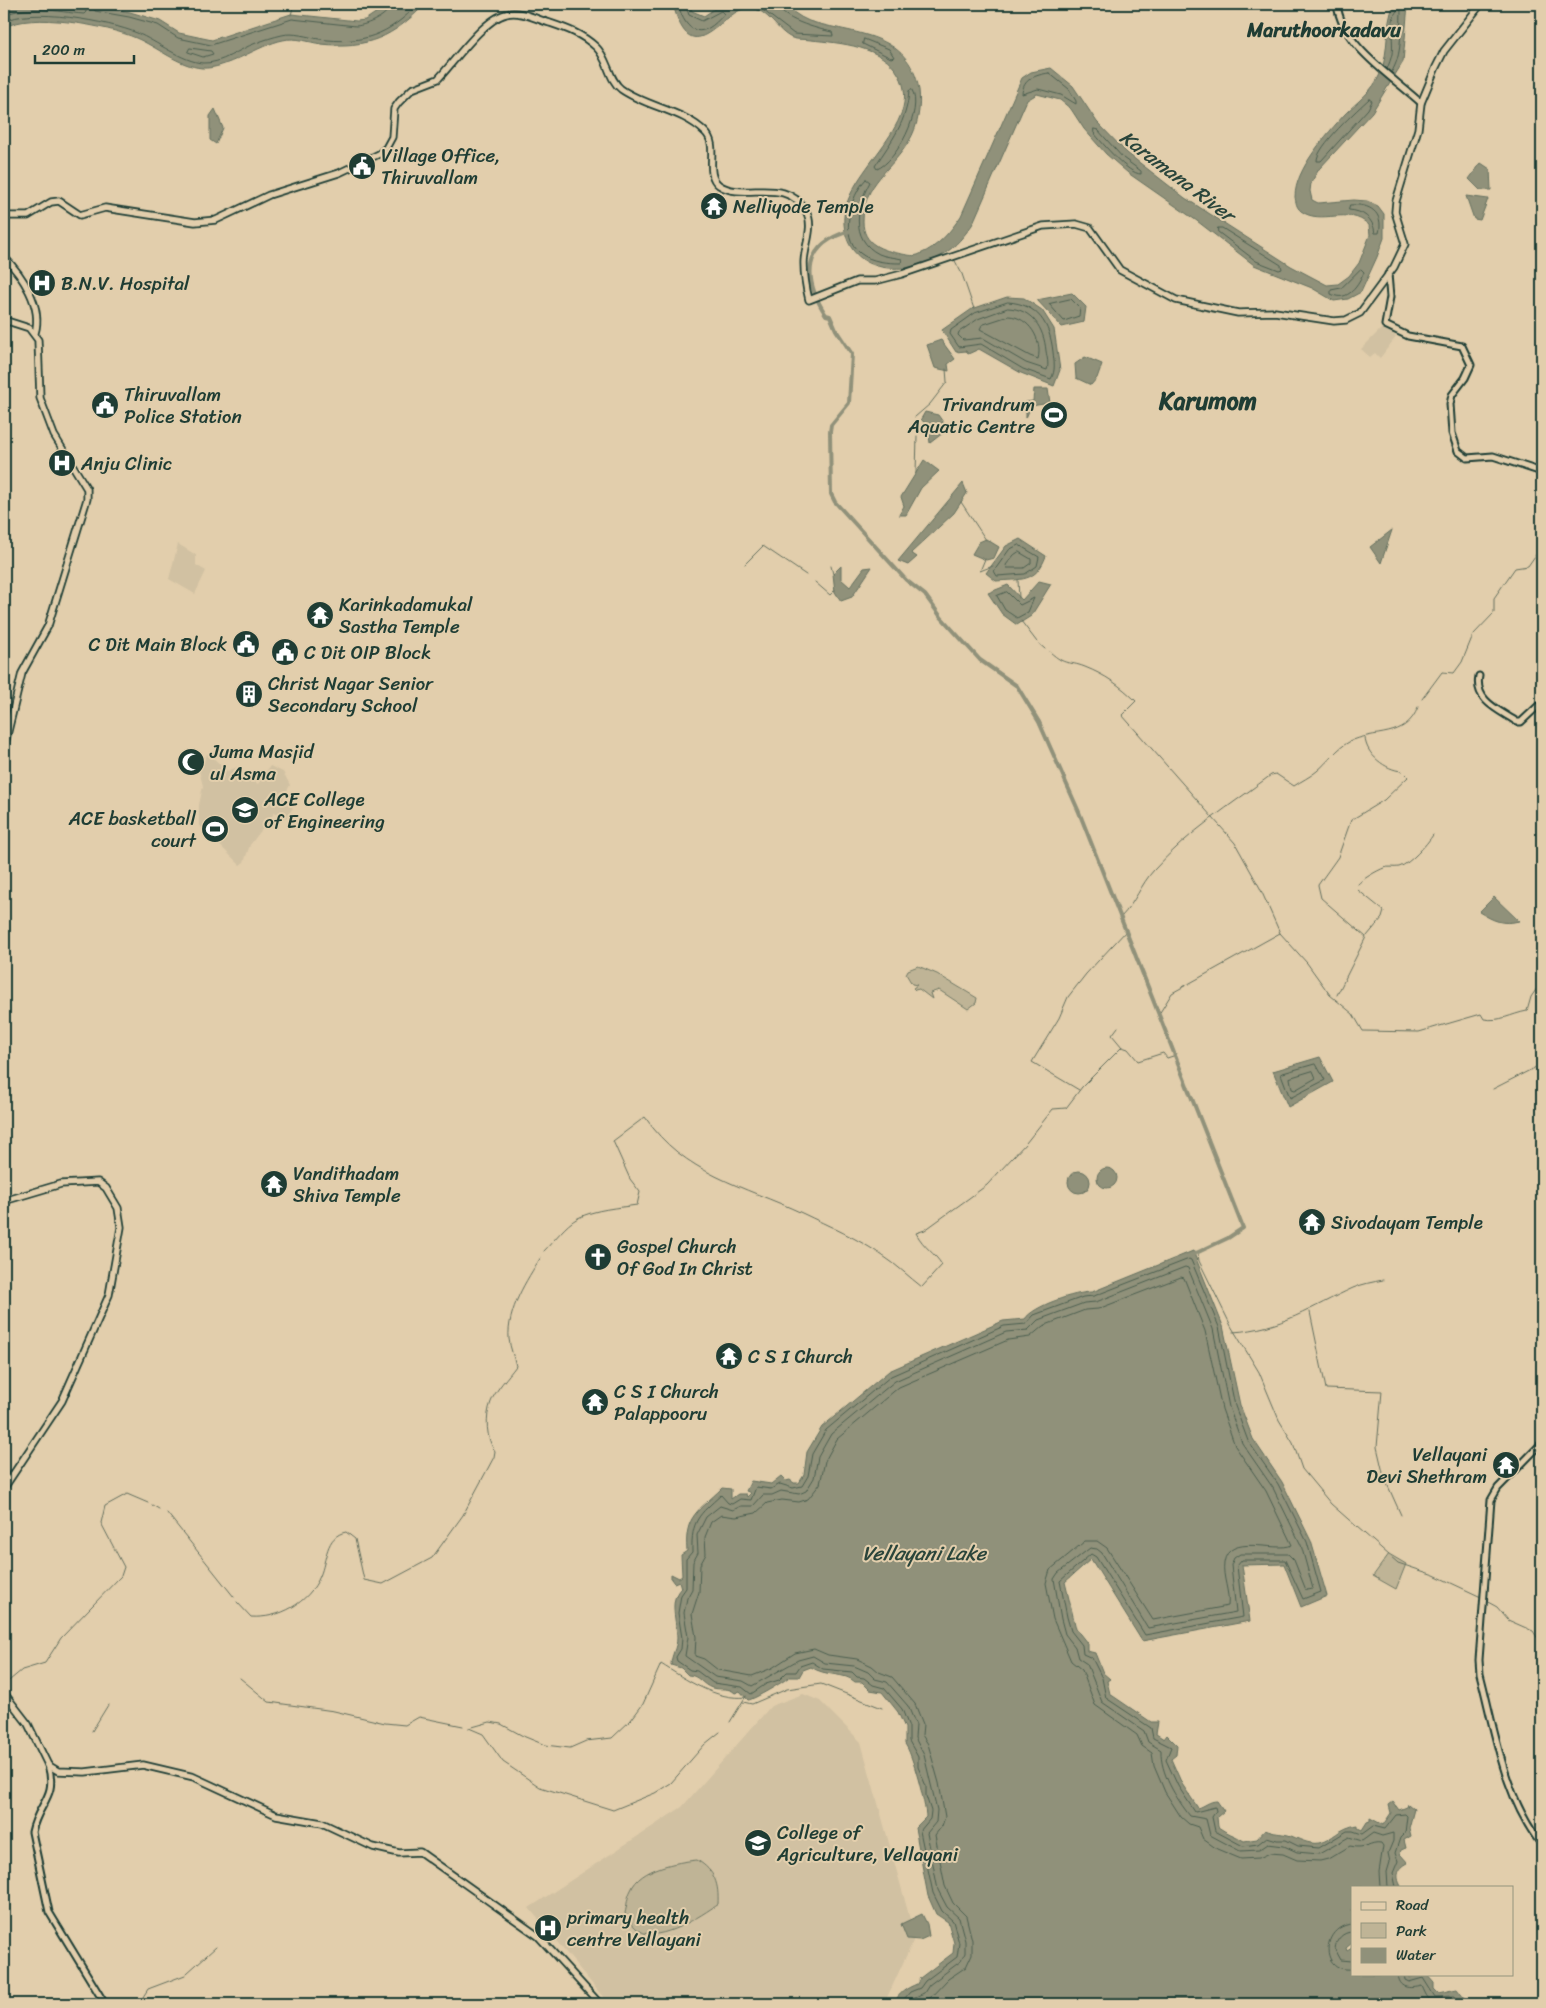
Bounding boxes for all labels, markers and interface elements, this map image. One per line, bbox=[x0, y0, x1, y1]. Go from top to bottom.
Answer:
district label: Maruthoorkadavu bbox=[1246, 13, 1401, 48]
scale bar bbox=[35, 32, 134, 64]
text: 200 m bbox=[42, 37, 86, 63]
water label: Karamana River bbox=[1112, 121, 1245, 233]
place label: Village Office, Thiruvallam bbox=[381, 139, 500, 194]
public building icon: Village Office, Thiruvallam bbox=[347, 151, 377, 181]
place label: Nelliyode Temple bbox=[733, 190, 874, 223]
temple icon: Nelliyode Temple bbox=[699, 191, 729, 221]
place label: B.N.V. Hospital bbox=[61, 267, 190, 300]
hospital icon: B.N.V. Hospital bbox=[27, 268, 57, 298]
place label: Thiruvallam Police Station bbox=[124, 378, 242, 433]
district label: Karumom bbox=[1158, 380, 1257, 422]
place label: Trivandrum Aquatic Centre bbox=[907, 388, 1035, 443]
public building icon: Thiruvallam Police Station bbox=[90, 390, 120, 420]
sports icon: Trivandrum Aquatic Centre bbox=[1039, 400, 1069, 430]
place label: Anju Clinic bbox=[80, 447, 173, 480]
hospital icon: Anju Clinic bbox=[47, 448, 77, 478]
place label: Karinkadamukal Sastha Temple bbox=[339, 588, 473, 643]
temple icon: Karinkadamukal Sastha Temple bbox=[305, 600, 335, 630]
place label: C Dit Main Block bbox=[88, 628, 227, 661]
public building icon: C Dit Main Block bbox=[231, 629, 261, 659]
place label: C Dit OIP Block bbox=[304, 636, 431, 669]
public building icon: C Dit OIP Block bbox=[270, 637, 300, 667]
place label: Christ Nagar Senior Secondary School bbox=[268, 667, 434, 722]
building icon: Christ Nagar Senior Secondary School bbox=[234, 679, 264, 709]
place label: Juma Masjid ul Asma bbox=[209, 735, 315, 790]
mosque icon: Juma Masjid ul Asma bbox=[176, 747, 206, 777]
place label: ACE College of Engineering bbox=[263, 783, 385, 838]
school or university icon: ACE College of Engineering bbox=[230, 795, 260, 825]
place label: ACE basketball court bbox=[68, 802, 197, 857]
sports icon: ACE basketball court bbox=[200, 814, 230, 844]
place label: Vandithadam Shiva Temple bbox=[293, 1157, 401, 1212]
temple icon: Vandithadam Shiva Temple bbox=[259, 1169, 289, 1199]
place label: Sivodayam Temple bbox=[1331, 1206, 1483, 1239]
temple icon: Sivodayam Temple bbox=[1297, 1207, 1327, 1237]
place label: Gospel Church Of God In Christ bbox=[617, 1230, 753, 1285]
church icon: Gospel Church Of God In Christ bbox=[583, 1242, 613, 1272]
place label: C S I Church bbox=[748, 1340, 853, 1373]
temple icon: C S I Church bbox=[714, 1341, 744, 1371]
place label: C S I Church Palappooru bbox=[614, 1375, 719, 1430]
temple icon: C S I Church Palappooru bbox=[580, 1387, 610, 1417]
place label: Vellayani Devi Shethram bbox=[1366, 1438, 1488, 1493]
temple icon: Vellayani Devi Shethram bbox=[1491, 1450, 1521, 1480]
water label: Vellayani Lake bbox=[862, 1536, 988, 1571]
place label: College of Agriculture, Vellayani bbox=[776, 1816, 959, 1871]
school or university icon: College of Agriculture, Vellayani bbox=[743, 1828, 773, 1858]
legend bbox=[1351, 1886, 1514, 1976]
text: Road bbox=[1396, 1892, 1429, 1918]
place label: primary health centre Vellayani bbox=[566, 1901, 702, 1956]
hospital icon: primary health centre Vellayani bbox=[533, 1913, 563, 1943]
text: Park bbox=[1396, 1918, 1427, 1944]
text: Water bbox=[1396, 1942, 1436, 1968]

